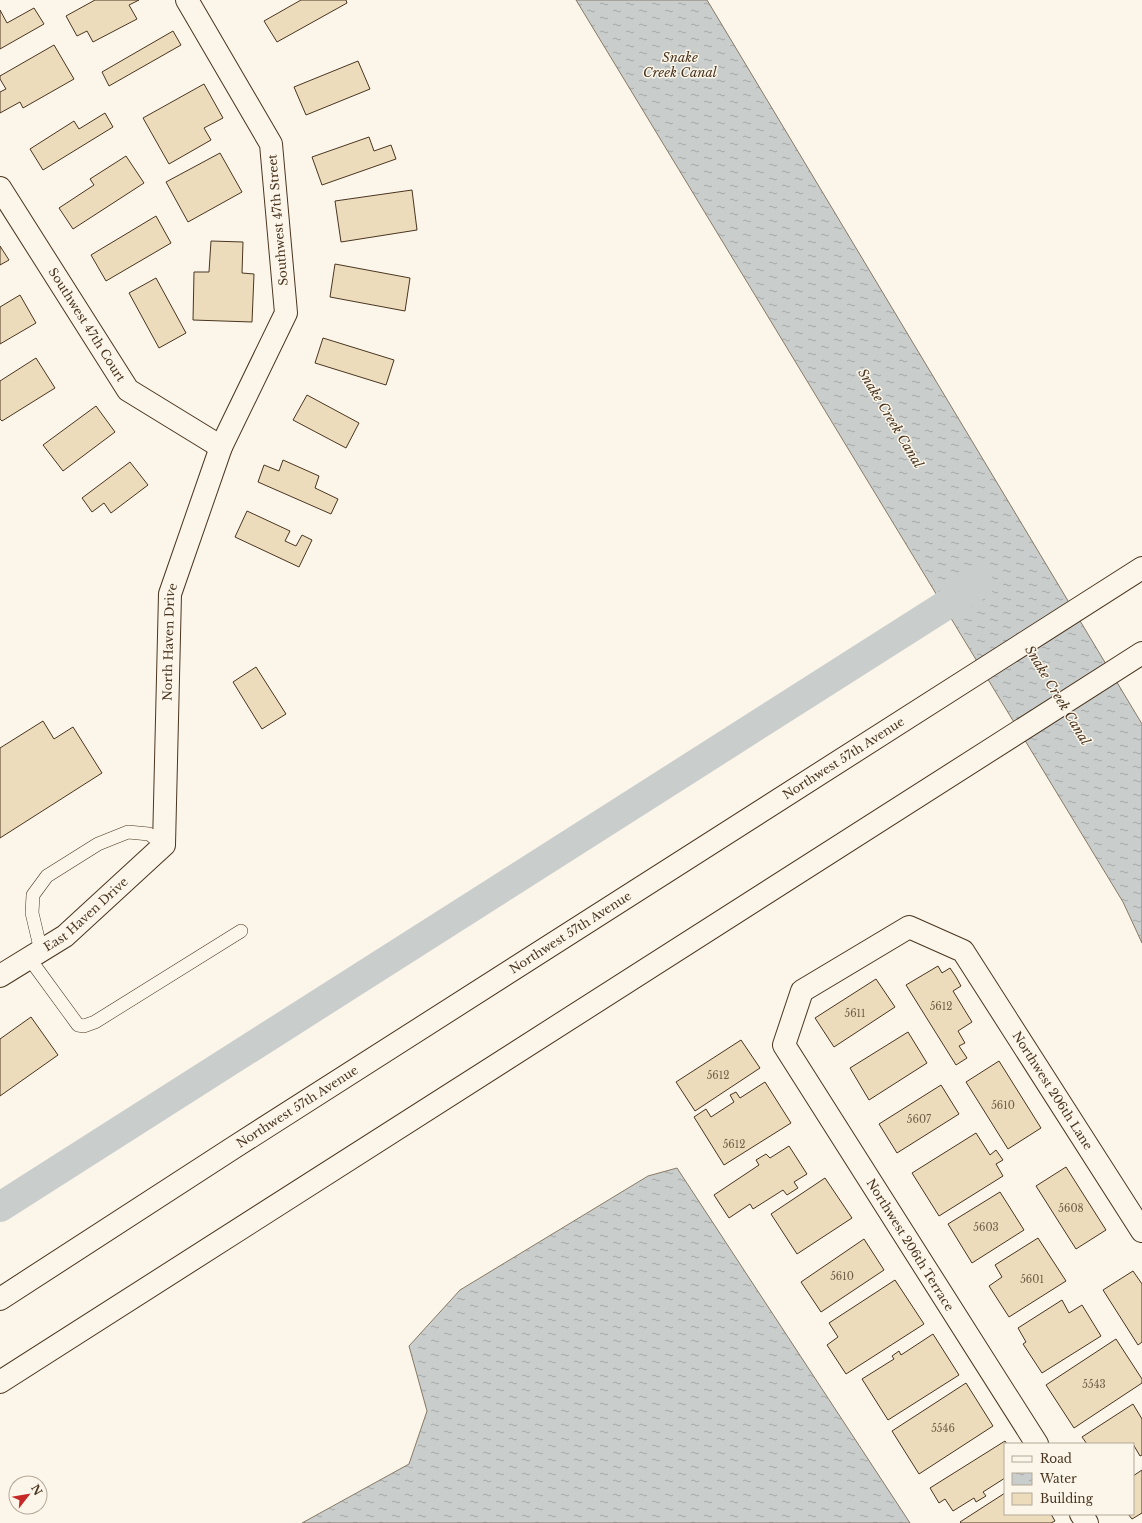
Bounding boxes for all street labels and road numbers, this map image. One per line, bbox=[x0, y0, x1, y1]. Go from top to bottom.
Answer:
street label: Southwest 47th Street bbox=[264, 153, 291, 286]
street label: Southwest 47th Court bbox=[46, 265, 129, 385]
street label: North Haven Drive bbox=[159, 581, 180, 701]
street label: Northwest 57th Avenue bbox=[780, 714, 907, 802]
street label: East Haven Drive bbox=[41, 874, 131, 954]
street label: Northwest 57th Avenue bbox=[507, 888, 634, 977]
street label: Northwest 206th Lane bbox=[1009, 1028, 1096, 1153]
street label: Northwest 57th Avenue bbox=[233, 1062, 361, 1151]
street label: Northwest 206th Terrace bbox=[864, 1176, 957, 1314]

